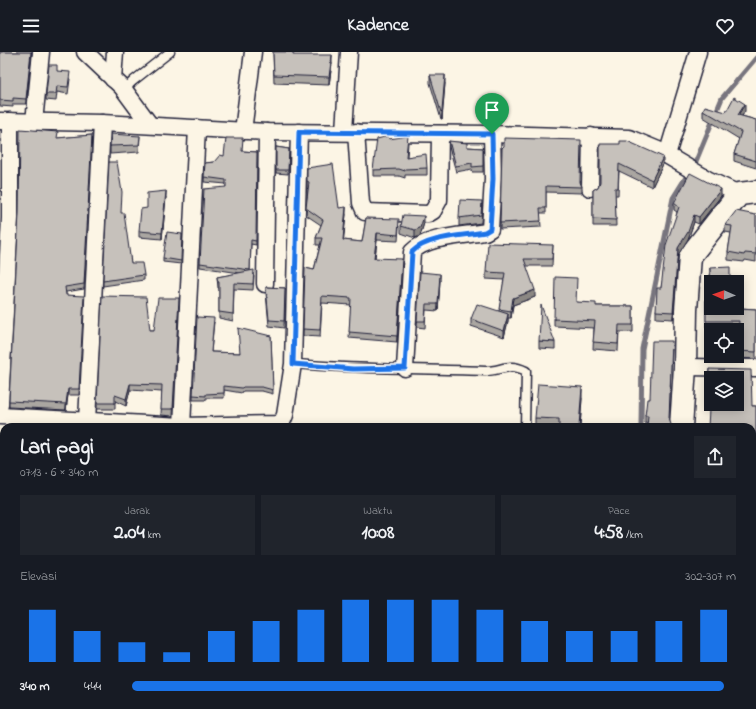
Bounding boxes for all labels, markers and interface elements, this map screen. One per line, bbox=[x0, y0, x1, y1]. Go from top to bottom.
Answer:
text: Kadence bbox=[347, 13, 409, 39]
icon: menu bbox=[20, 15, 42, 37]
icon: heart bbox=[714, 15, 736, 37]
pin bbox=[475, 93, 509, 134]
icon: arrive bbox=[481, 99, 503, 121]
north arrow bbox=[704, 275, 744, 315]
map controls bbox=[704, 275, 744, 411]
button: locate bbox=[704, 323, 744, 363]
button: layers bbox=[704, 371, 744, 411]
text: Lari pagi bbox=[20, 432, 94, 464]
button: share bbox=[694, 436, 736, 478]
text: 07:13 · 6 × 340 m bbox=[20, 463, 98, 482]
text: Jarak bbox=[125, 503, 150, 519]
text: Waktu bbox=[363, 503, 393, 519]
text: Pace bbox=[608, 503, 629, 519]
text: 2.04 bbox=[114, 519, 145, 548]
text: 10:08 bbox=[362, 519, 394, 548]
text: 4:58 bbox=[594, 519, 623, 548]
text: km bbox=[145, 527, 161, 543]
text: /km bbox=[623, 527, 643, 543]
text: Elevasi bbox=[20, 567, 57, 586]
text: 302–307 m bbox=[685, 567, 736, 586]
text: 340 m bbox=[20, 677, 50, 696]
text: 4:44 bbox=[84, 677, 101, 696]

